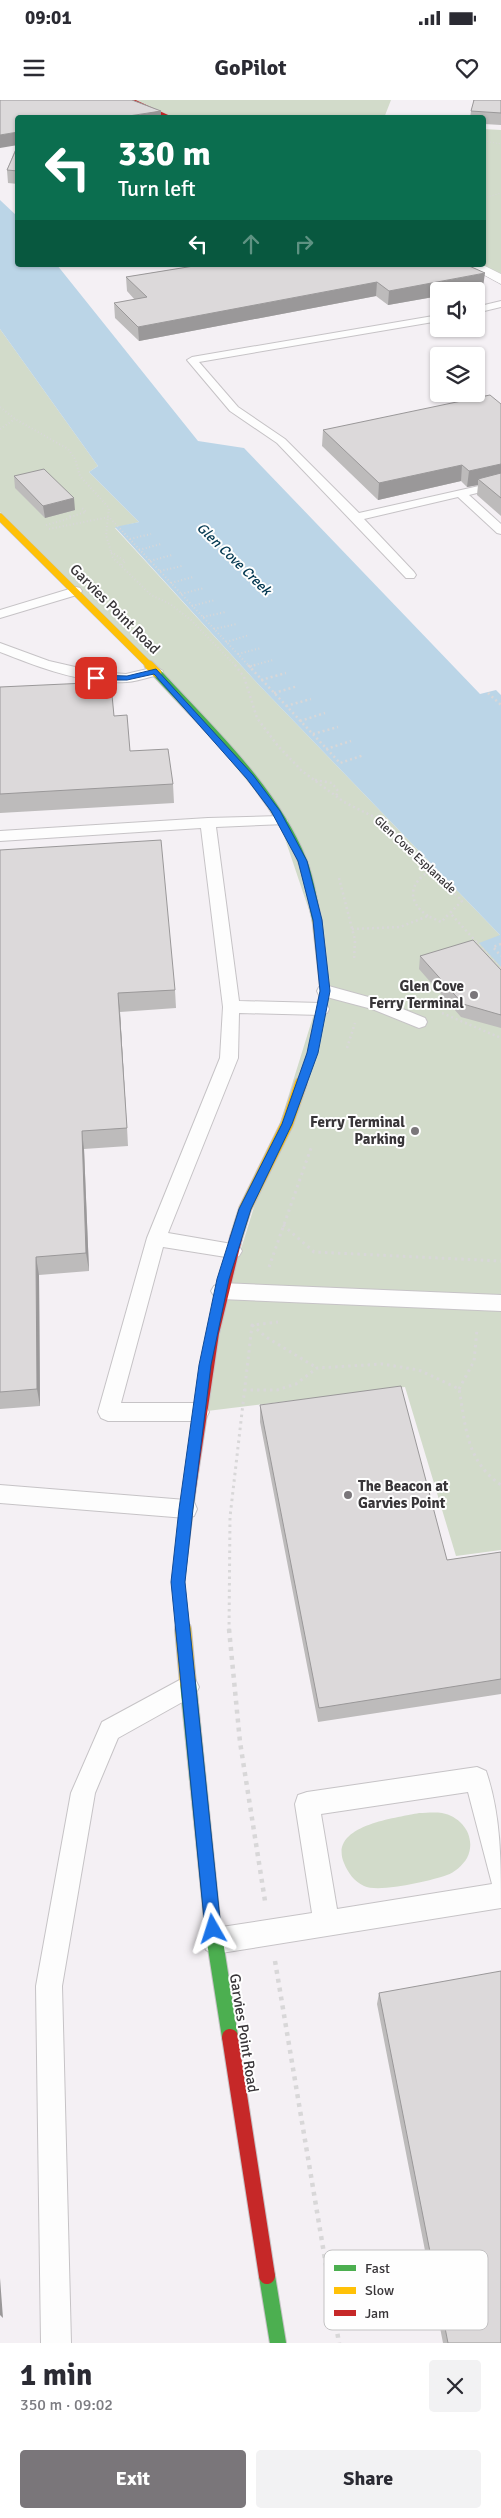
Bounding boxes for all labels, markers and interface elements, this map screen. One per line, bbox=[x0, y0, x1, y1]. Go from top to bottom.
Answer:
text: 09:01 bbox=[25, 6, 72, 30]
icon: menu bbox=[20, 54, 48, 82]
text: GoPilot bbox=[215, 54, 286, 81]
icon: heart bbox=[453, 54, 481, 82]
text: 330 m bbox=[118, 132, 211, 175]
icon: left bbox=[35, 135, 100, 200]
text: Turn left bbox=[118, 175, 196, 202]
icon: left bbox=[184, 230, 212, 258]
icon: ahead bbox=[237, 230, 265, 258]
icon: right bbox=[290, 230, 318, 258]
map controls bbox=[430, 282, 485, 402]
button: sound bbox=[430, 282, 485, 337]
button: layers bbox=[430, 347, 485, 402]
water label: Glen Cove Creek bbox=[193, 519, 276, 600]
street label: Garvies Point Road bbox=[66, 560, 164, 658]
pin bbox=[75, 657, 117, 699]
icon: arrive bbox=[82, 664, 110, 692]
street label: Glen Cove Esplanade bbox=[371, 813, 459, 897]
place label: Glen Cove Ferry Terminal bbox=[369, 977, 464, 1012]
marker: Glen Cove Ferry Terminal bbox=[468, 989, 480, 1001]
place label: Ferry Terminal Parking bbox=[310, 1113, 405, 1148]
marker: Ferry Terminal Parking bbox=[409, 1125, 421, 1137]
place label: The Beacon at Garvies Point bbox=[358, 1477, 449, 1512]
marker: The Beacon at Garvies Point bbox=[342, 1489, 354, 1501]
position arrow bbox=[186, 1902, 238, 1954]
street label: Garvies Point Road bbox=[226, 1972, 262, 2094]
legend bbox=[324, 2250, 488, 2330]
text: Fast bbox=[365, 2260, 390, 2277]
text: Slow bbox=[365, 2282, 394, 2299]
text: Jam bbox=[365, 2305, 389, 2322]
text: 1 min bbox=[20, 2357, 92, 2394]
button: close bbox=[429, 2360, 481, 2412]
text: 350 m · 09:02 bbox=[20, 2395, 113, 2415]
button: Exit bbox=[20, 2450, 246, 2508]
button: Share bbox=[256, 2450, 481, 2508]

